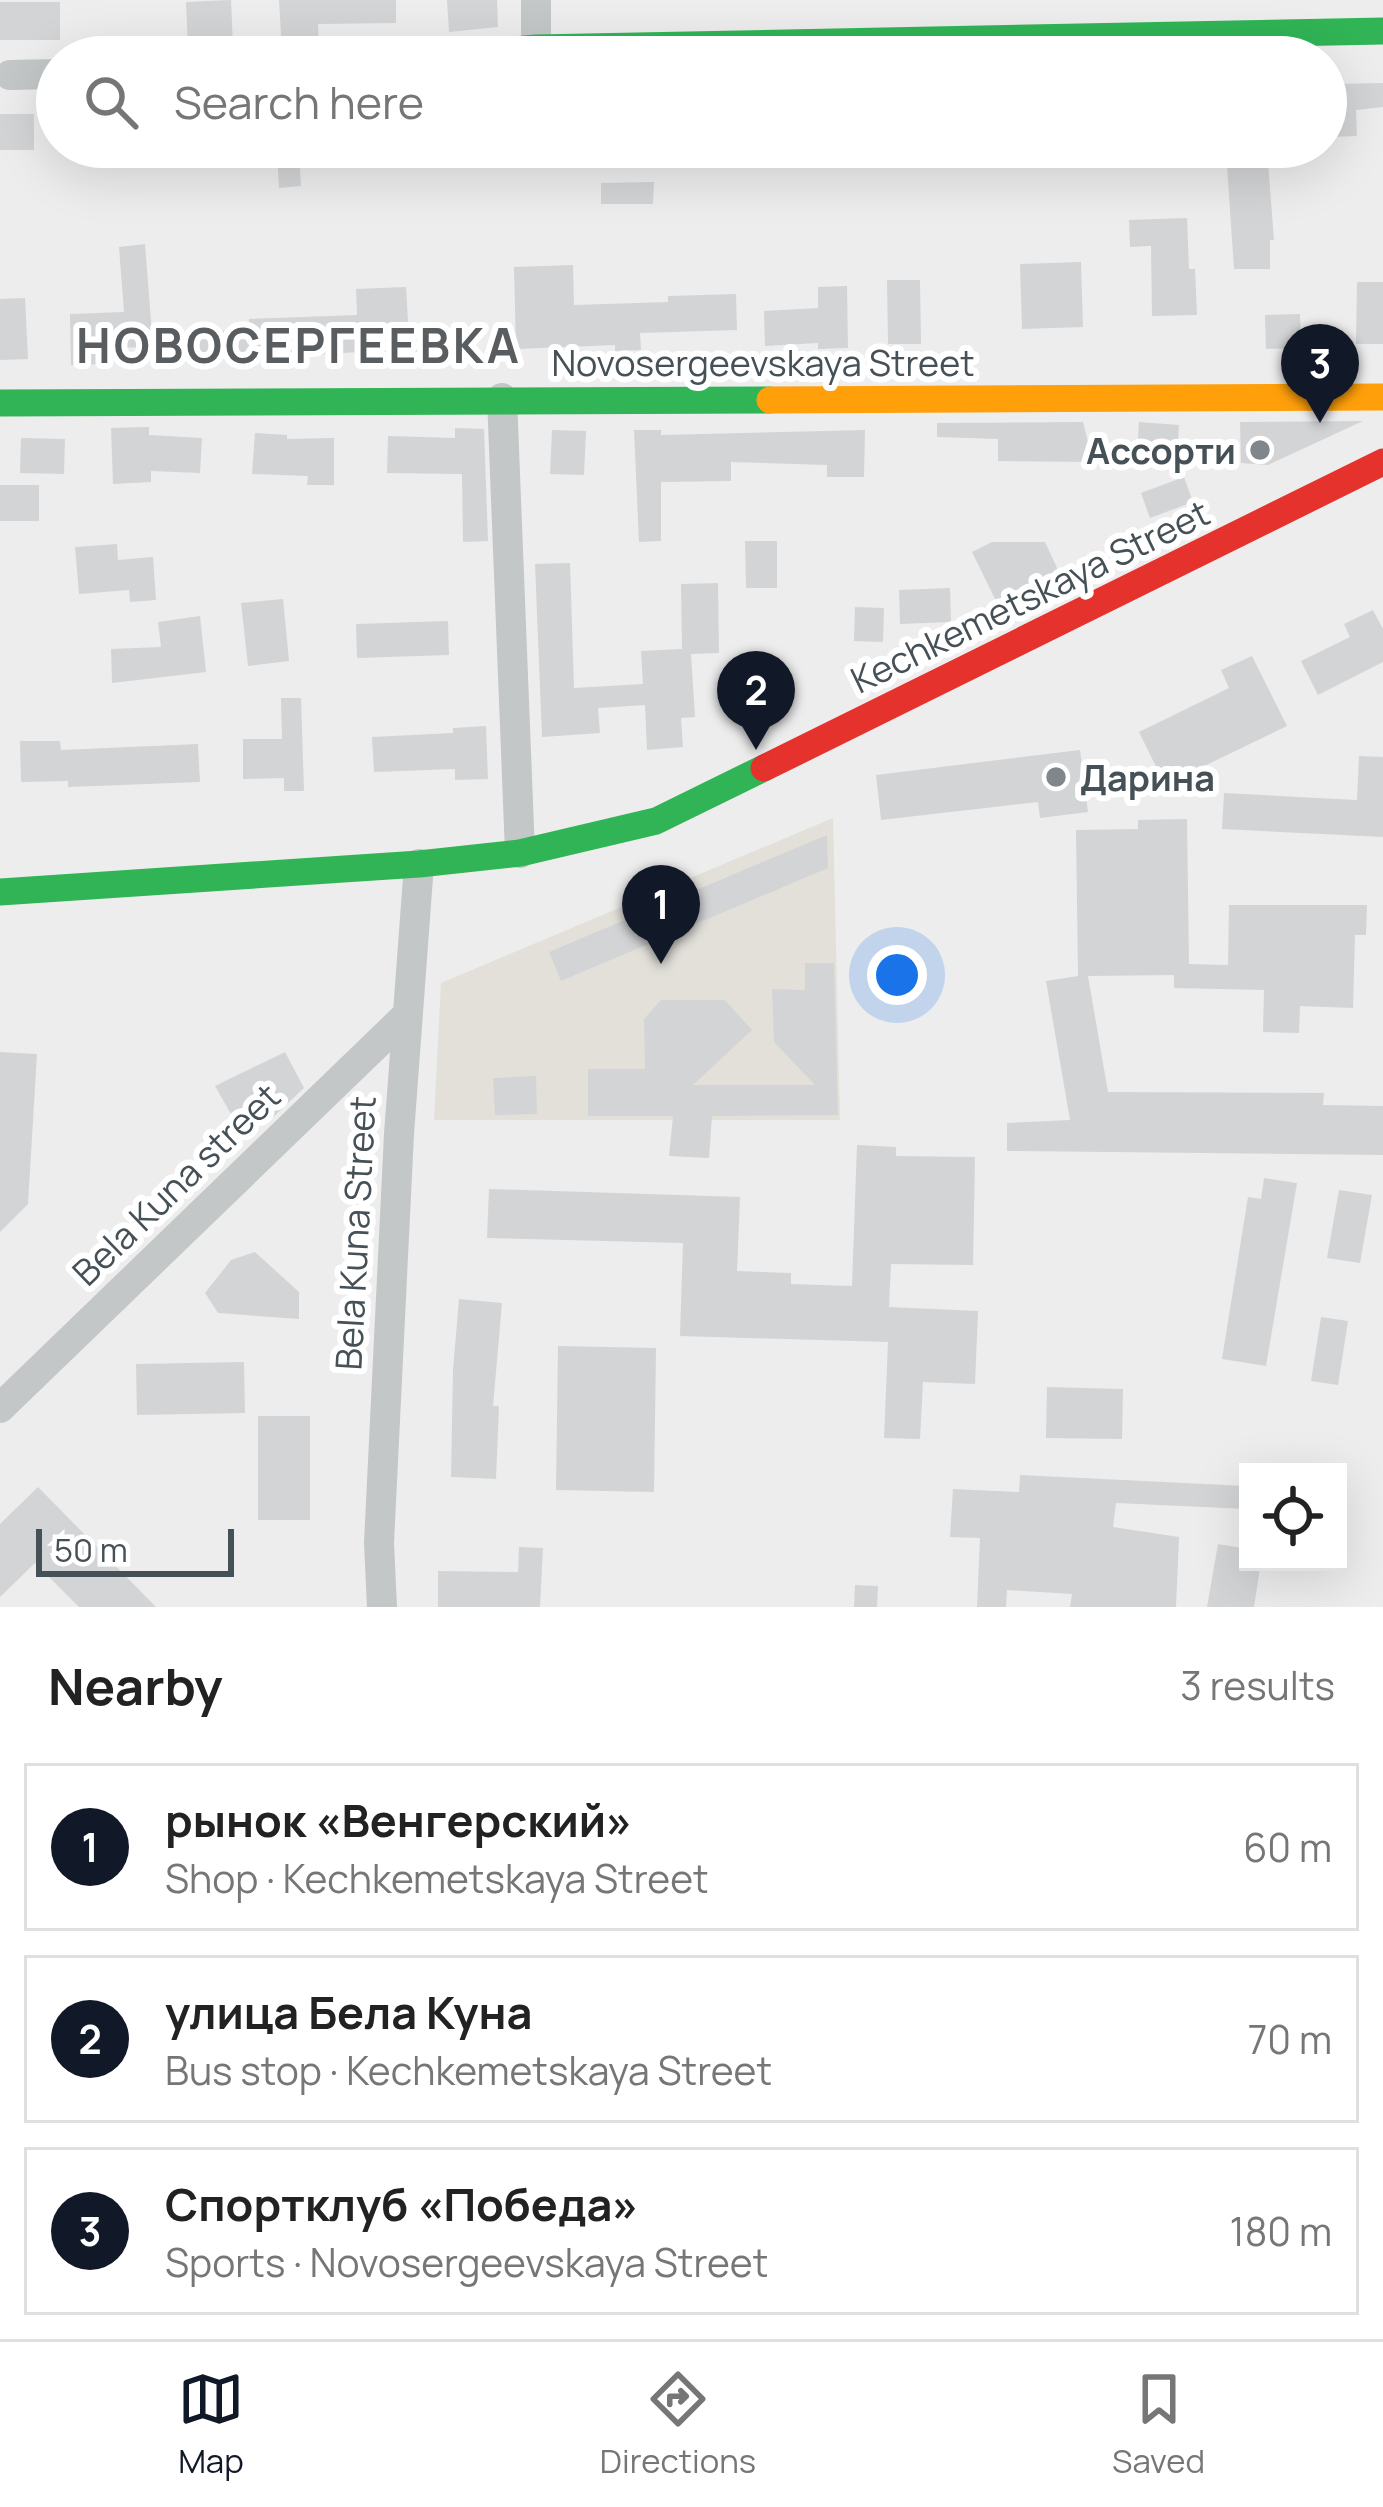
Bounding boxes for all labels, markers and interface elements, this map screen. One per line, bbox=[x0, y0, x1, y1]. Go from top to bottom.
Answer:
search box bbox=[36, 36, 1347, 168]
icon: search bbox=[78, 69, 144, 135]
text: Search here bbox=[174, 71, 424, 133]
district label: НОВОСЕРГЕЕВКА bbox=[76, 312, 522, 377]
pin: 3 bbox=[1281, 324, 1359, 423]
street label: Novosergeevskaya Street bbox=[551, 338, 975, 387]
place label: Ассорти bbox=[1086, 426, 1236, 475]
marker: Ассорти bbox=[1247, 437, 1273, 463]
street label: Kechkemetskaya Street bbox=[843, 488, 1217, 704]
pin: 2 bbox=[717, 651, 795, 750]
place label: Дарина bbox=[1080, 753, 1215, 802]
marker: Дарина bbox=[1043, 764, 1069, 790]
pin: 1 bbox=[622, 865, 700, 964]
your location bbox=[867, 945, 927, 1005]
street label: Bela Kuna street bbox=[61, 1072, 291, 1296]
street label: Bela Kuna Street bbox=[323, 1095, 387, 1371]
map controls bbox=[1239, 1463, 1347, 1571]
button: locate bbox=[1239, 1463, 1347, 1571]
scale bar bbox=[36, 1523, 234, 1576]
text: 50 m bbox=[54, 1527, 128, 1572]
text: Nearby bbox=[48, 1651, 223, 1720]
text: 3 results bbox=[1180, 1658, 1335, 1712]
text: рынок «Венгерский» bbox=[165, 1789, 632, 1851]
text: 1 bbox=[81, 1820, 99, 1874]
text: 60 m bbox=[1243, 1820, 1332, 1874]
text: Shop · Kechkemetskaya Street bbox=[165, 1851, 709, 1905]
text: улица Бела Куна bbox=[165, 1981, 532, 2043]
text: 2 bbox=[78, 2012, 102, 2066]
text: 70 m bbox=[1248, 2012, 1332, 2066]
text: Bus stop · Kechkemetskaya Street bbox=[165, 2043, 772, 2097]
text: Спортклуб «Победа» bbox=[165, 2173, 639, 2235]
text: 3 bbox=[79, 2204, 101, 2258]
text: 180 m bbox=[1229, 2204, 1332, 2258]
text: Sports · Novosergeevskaya Street bbox=[165, 2235, 768, 2289]
tab: Map bbox=[178, 2366, 244, 2483]
tab: Directions bbox=[600, 2366, 756, 2483]
tab: Saved bbox=[1112, 2366, 1205, 2483]

